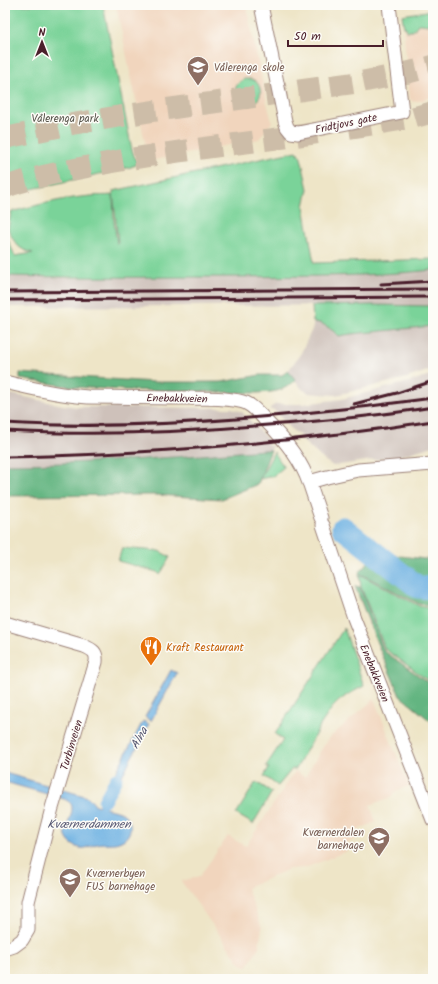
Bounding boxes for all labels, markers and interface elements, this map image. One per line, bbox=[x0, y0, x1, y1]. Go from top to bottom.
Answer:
north arrow bbox=[22, 22, 62, 62]
scale bar bbox=[288, 22, 383, 48]
text: N bbox=[39, 24, 46, 42]
text: 50 m bbox=[294, 27, 321, 46]
school or university icon: Vålerenga skole bbox=[185, 54, 211, 87]
place label: Vålerenga skole bbox=[214, 59, 284, 77]
street label: Fridtjovs gate bbox=[314, 109, 379, 139]
park label: Vålerenga park bbox=[31, 110, 99, 128]
street label: Enebakkveien bbox=[146, 389, 208, 409]
restaurant icon: Kraft Restaurant bbox=[138, 634, 164, 667]
place label: Kraft Restaurant bbox=[166, 639, 245, 657]
street label: Enebakkveien bbox=[354, 641, 394, 705]
street label: Turbinveien bbox=[56, 718, 88, 773]
water label: Alna bbox=[126, 723, 154, 753]
water label: Kværnerdammen bbox=[47, 815, 132, 834]
place label: Kværnerdalen barnehage bbox=[302, 824, 364, 855]
school or university icon: Kværnerdalen barnehage bbox=[366, 825, 392, 858]
place label: Kværnerbyen FUS barnehage bbox=[86, 865, 155, 896]
school or university icon: Kværnerbyen FUS barnehage bbox=[57, 866, 83, 899]

